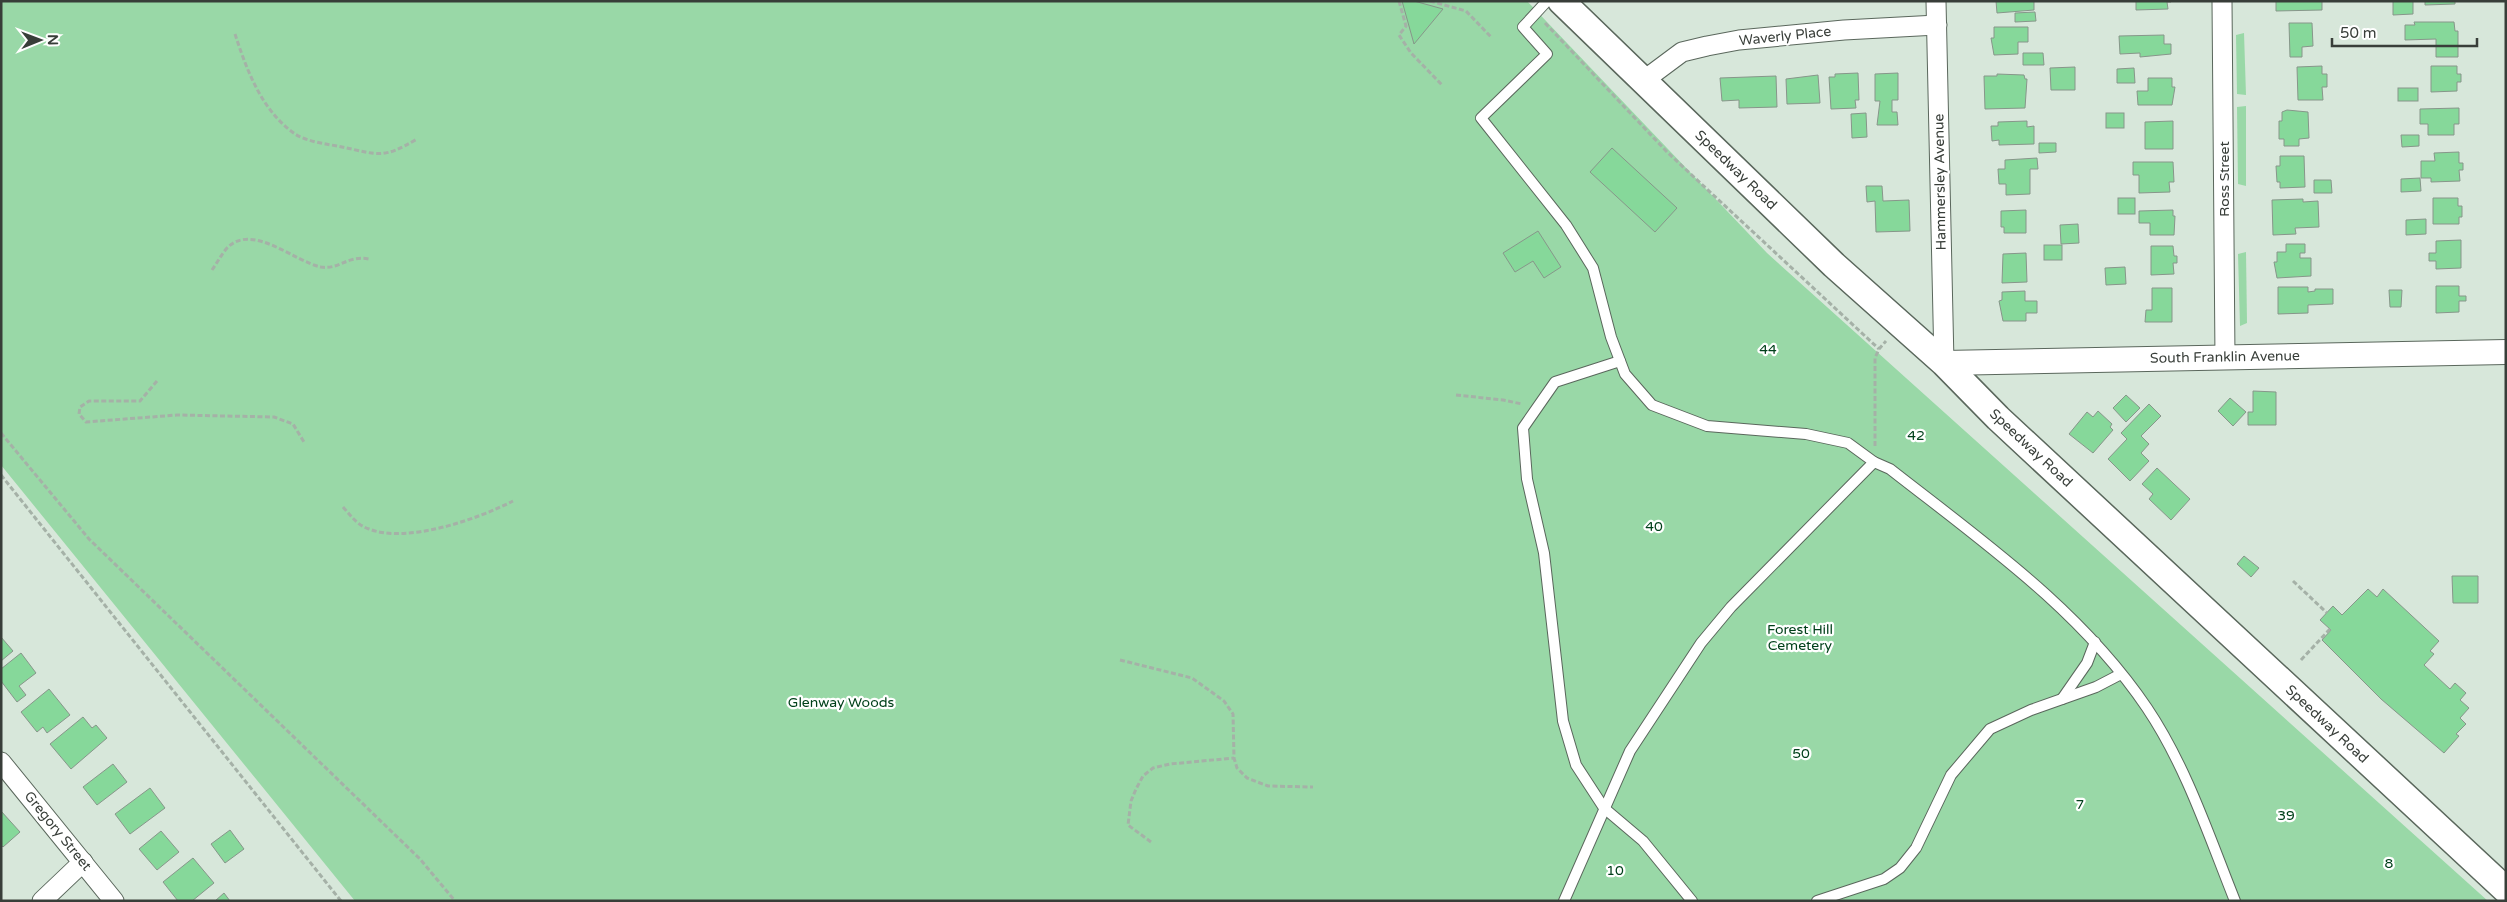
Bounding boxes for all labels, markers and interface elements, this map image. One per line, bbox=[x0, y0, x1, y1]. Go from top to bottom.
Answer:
north arrow bbox=[15, 15, 65, 65]
scale bar bbox=[2332, 15, 2477, 47]
street label: Waverly Place bbox=[1738, 23, 1832, 49]
text: 50 m bbox=[2340, 24, 2377, 42]
text: N bbox=[44, 34, 61, 46]
street label: Hammersley Avenue bbox=[1930, 113, 1950, 251]
street label: Speedway Road bbox=[1692, 127, 1780, 213]
street label: Ross Street bbox=[2216, 141, 2233, 217]
park label: 44 bbox=[1759, 341, 1777, 358]
street label: South Franklin Avenue bbox=[2150, 347, 2300, 367]
street label: Speedway Road bbox=[1986, 405, 2076, 491]
park label: 42 bbox=[1907, 427, 1925, 444]
park label: 40 bbox=[1645, 518, 1663, 535]
park label: Forest Hill Cemetery bbox=[1767, 621, 1833, 654]
street label: Speedway Road bbox=[2282, 681, 2372, 767]
park label: Glenway Woods bbox=[788, 694, 894, 711]
park label: 50 bbox=[1792, 745, 1810, 762]
street label: Gregory Street bbox=[21, 788, 96, 875]
park label: 7 bbox=[2076, 796, 2084, 813]
park label: 39 bbox=[2277, 807, 2295, 824]
park label: 8 bbox=[2385, 855, 2394, 872]
park label: 10 bbox=[1606, 862, 1624, 879]

